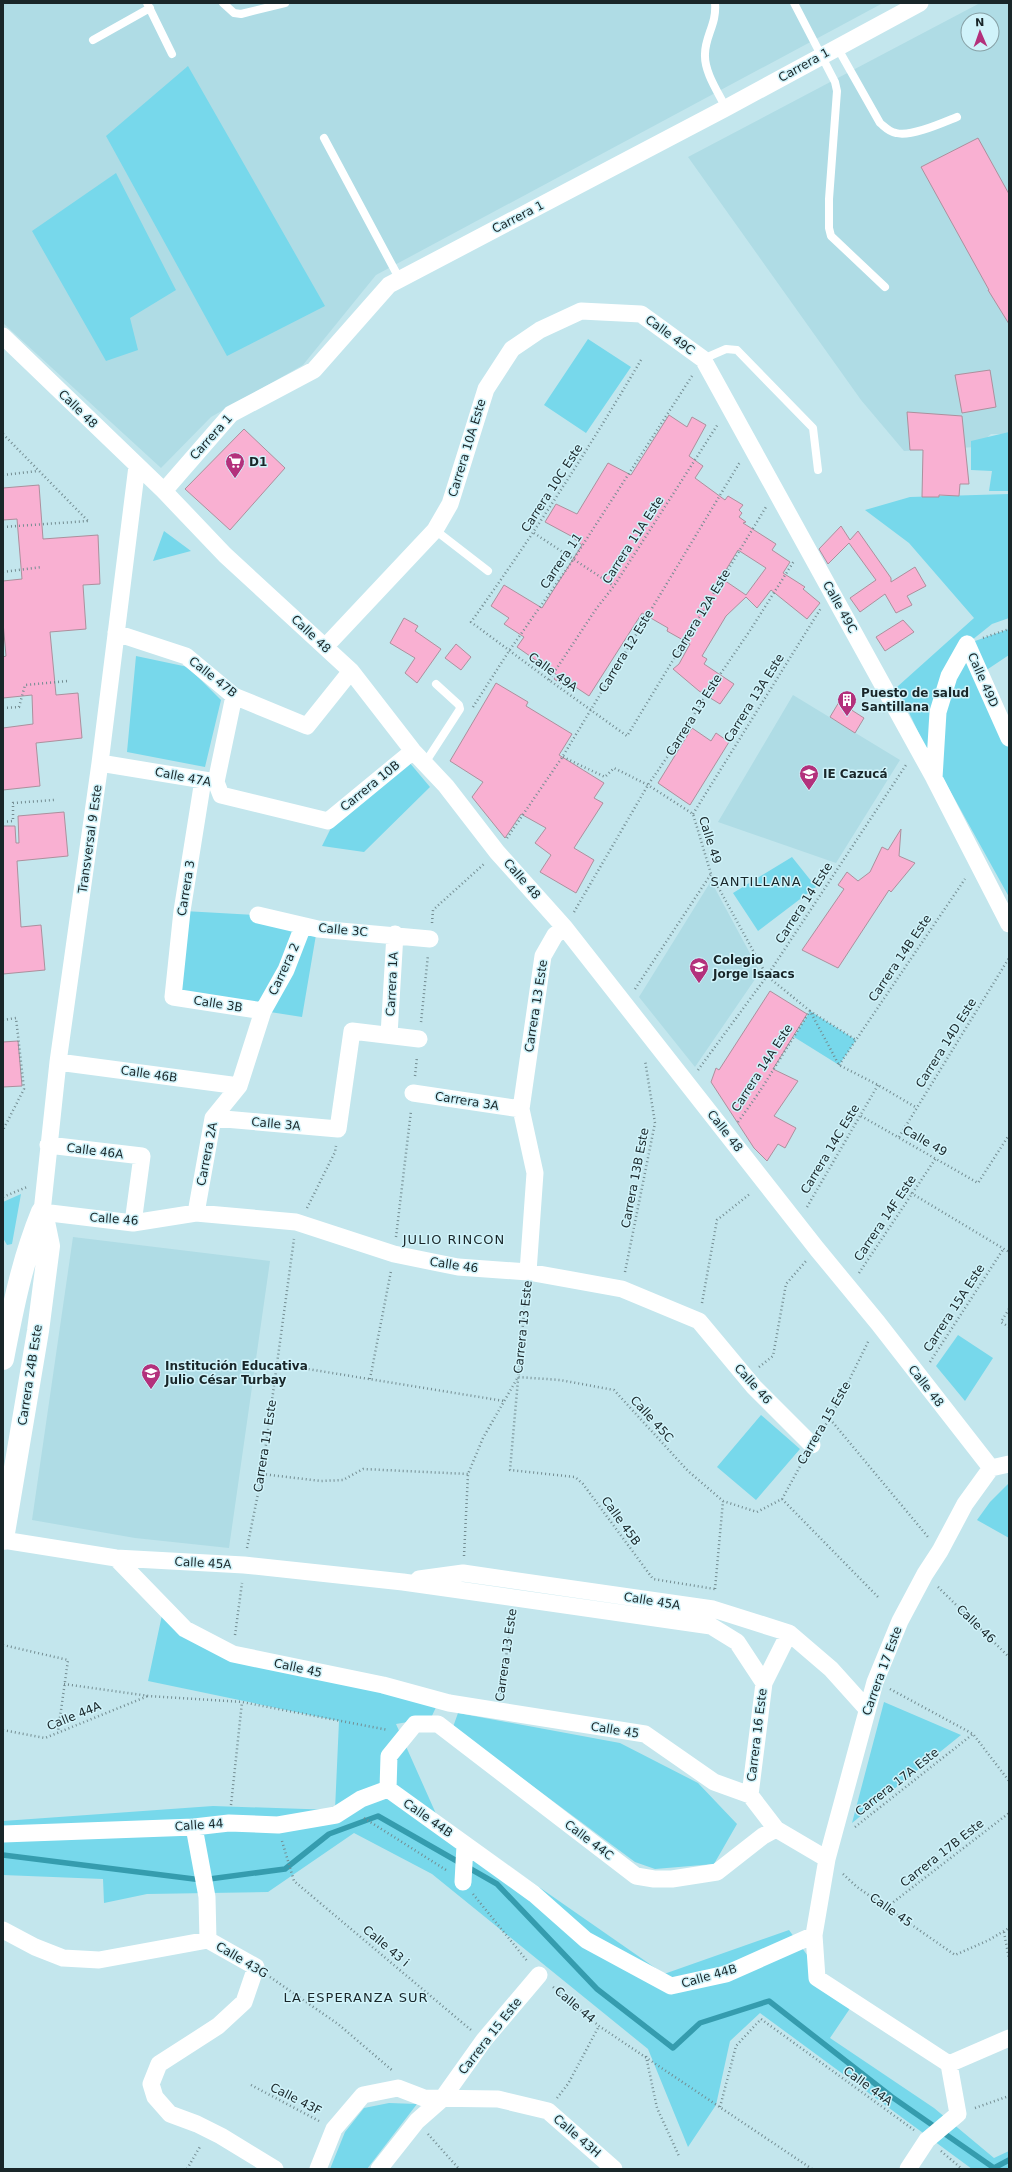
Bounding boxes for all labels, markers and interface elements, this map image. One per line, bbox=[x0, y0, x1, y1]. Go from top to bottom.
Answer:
north arrow bbox=[960, 12, 1000, 52]
text: N bbox=[975, 16, 985, 29]
street label: Carrera 1 bbox=[776, 45, 832, 85]
street label: Carrera 1 bbox=[490, 198, 546, 236]
street label: Calle 49C bbox=[643, 313, 697, 357]
street label: Calle 48 bbox=[56, 387, 100, 431]
street label: Carrera 10A Este bbox=[445, 397, 489, 499]
street label: Carrera 1 bbox=[187, 411, 235, 463]
street label: Carrera 10C Este bbox=[518, 441, 586, 535]
supermarket icon: D1 bbox=[224, 451, 246, 479]
place label: D1 bbox=[249, 455, 267, 469]
street label: Carrera 11A Este bbox=[599, 493, 667, 587]
street label: Carrera 11 bbox=[537, 531, 585, 591]
street label: Carrera 12A Este bbox=[669, 567, 733, 661]
street label: Calle 49C bbox=[820, 579, 860, 635]
street label: Carrera 12 Este bbox=[596, 607, 656, 695]
street label: Calle 48 bbox=[288, 612, 334, 656]
street label: Calle 49A bbox=[526, 650, 581, 695]
street label: Carrera 13A Este bbox=[721, 651, 787, 745]
street label: Calle 49D bbox=[965, 651, 1001, 709]
street label: Calle 47B bbox=[186, 654, 240, 700]
street label: Carrera 13 Este bbox=[663, 672, 725, 758]
place label: Puesto de salud Santillana bbox=[861, 686, 969, 714]
building icon: Puesto de salud Santillana bbox=[836, 689, 858, 717]
street label: Carrera 10B bbox=[338, 758, 402, 814]
school or university icon: IE Cazucá bbox=[798, 763, 820, 791]
street label: Calle 47A bbox=[154, 765, 213, 789]
place label: IE Cazucá bbox=[823, 767, 887, 781]
street label: Transversal 9 Este bbox=[75, 784, 105, 895]
street label: Calle 49 bbox=[696, 815, 724, 865]
street label: Calle 48 bbox=[501, 856, 543, 902]
street label: Carrera 3 bbox=[175, 859, 197, 917]
street label: Carrera 14 Este bbox=[773, 860, 835, 946]
district label: SANTILLANA bbox=[710, 874, 802, 889]
street label: Carrera 14B Este bbox=[866, 912, 934, 1004]
street label: Calle 3C bbox=[318, 921, 368, 939]
street label: Carrera 2 bbox=[266, 941, 302, 997]
street label: Carrera 1A bbox=[383, 951, 401, 1017]
place label: Colegio Jorge Isaacs bbox=[712, 953, 795, 981]
school or university icon: Colegio Jorge Isaacs bbox=[688, 956, 710, 984]
street label: Carrera 13 Este bbox=[522, 959, 550, 1053]
street label: Calle 3B bbox=[192, 993, 244, 1015]
street label: Carrera 14D Este bbox=[913, 996, 979, 1090]
street label: Carrera 14A Este bbox=[728, 1021, 796, 1115]
street label: Calle 46B bbox=[120, 1063, 178, 1085]
street label: Carrera 3A bbox=[434, 1089, 501, 1113]
street label: Carrera 14C Este bbox=[798, 1102, 862, 1196]
street label: Calle 48 bbox=[704, 1107, 746, 1155]
street label: Calle 3A bbox=[251, 1115, 302, 1133]
street label: Carrera 2A bbox=[194, 1120, 220, 1187]
street label: Calle 49 bbox=[900, 1123, 950, 1159]
street label: Carrera 13B Este bbox=[618, 1127, 652, 1229]
street label: Calle 46A bbox=[66, 1141, 125, 1162]
street label: Carrera 14F Este bbox=[851, 1172, 919, 1264]
street label: Calle 46 bbox=[89, 1210, 139, 1228]
district label: JULIO RINCON bbox=[402, 1232, 505, 1247]
street label: Calle 46 bbox=[429, 1255, 479, 1275]
street label: Carrera 15A Este bbox=[920, 1261, 988, 1355]
street label: Carrera 13 Este bbox=[511, 1280, 535, 1374]
street label: Carrera 24B Este bbox=[15, 1324, 45, 1426]
place label: Institución Educativa Julio César Turbay bbox=[164, 1359, 308, 1387]
street label: Calle 46 bbox=[731, 1361, 775, 1407]
school or university icon: Institución Educativa Julio César Turbay bbox=[140, 1362, 162, 1390]
street label: Calle 48 bbox=[905, 1362, 947, 1410]
street label: Carrera 15 Este bbox=[795, 1379, 853, 1467]
street label: Calle 45C bbox=[628, 1393, 676, 1445]
street label: Carrera 11 Este bbox=[251, 1399, 279, 1493]
street label: Calle 45B bbox=[599, 1494, 643, 1548]
street label: Calle 45A bbox=[174, 1555, 233, 1572]
street label: Calle 45A bbox=[623, 1590, 682, 1613]
street label: Calle 46 bbox=[954, 1602, 998, 1646]
street label: Carrera 13 Este bbox=[493, 1608, 519, 1702]
street label: Carrera 17 Este bbox=[859, 1625, 905, 1717]
street label: Calle 45 bbox=[273, 1656, 323, 1680]
street label: Carrera 16 Este bbox=[744, 1688, 770, 1782]
street label: Calle 44A bbox=[45, 1699, 104, 1733]
street label: Calle 45 bbox=[590, 1719, 640, 1741]
street label: Carrera 17A Este bbox=[853, 1745, 941, 1819]
street label: Calle 44B bbox=[401, 1796, 455, 1840]
street label: Calle 44 bbox=[174, 1816, 224, 1834]
street label: Carrera 17B Este bbox=[898, 1816, 986, 1890]
street label: Calle 44C bbox=[562, 1817, 616, 1863]
street label: Calle 45 bbox=[867, 1890, 915, 1930]
street label: Calle 43 i bbox=[360, 1923, 412, 1969]
street label: Calle 43G bbox=[213, 1939, 271, 1981]
street label: Calle 44B bbox=[680, 1961, 738, 1991]
street label: Calle 44 bbox=[552, 1984, 598, 2026]
district label: LA ESPERANZA SUR bbox=[284, 1990, 428, 2005]
street label: Carrera 15 Este bbox=[456, 1995, 524, 2077]
street label: Calle 44A bbox=[841, 2064, 896, 2109]
street label: Calle 43F bbox=[268, 2080, 324, 2118]
street label: Calle 43H bbox=[551, 2112, 603, 2160]

